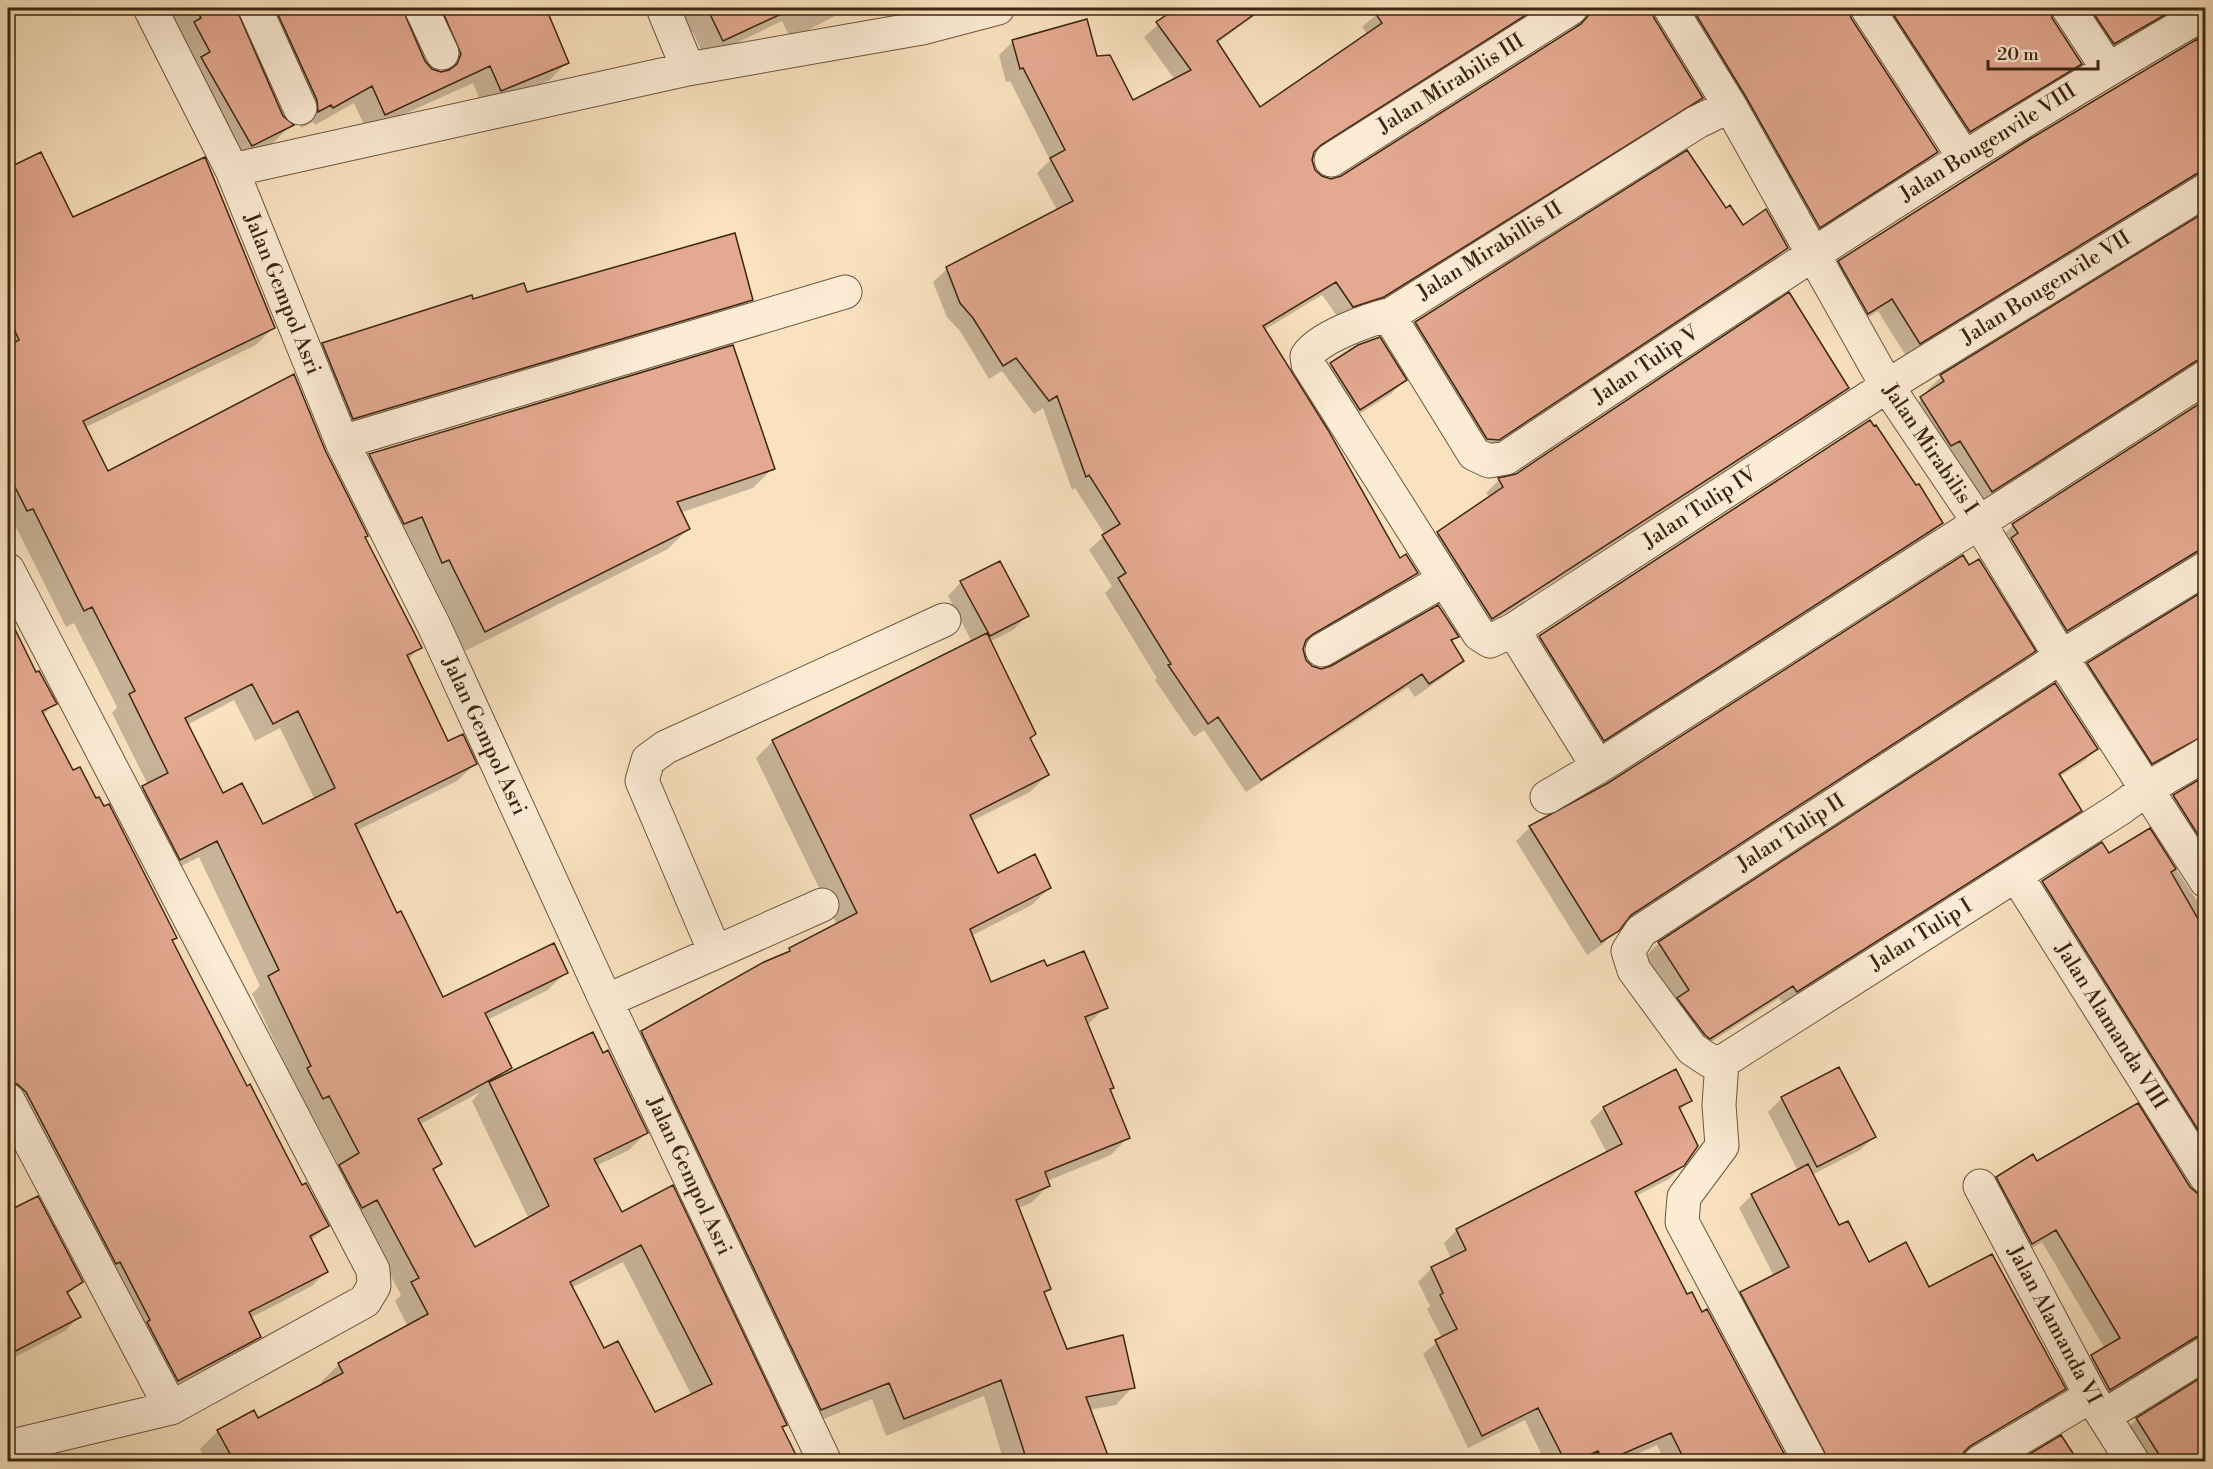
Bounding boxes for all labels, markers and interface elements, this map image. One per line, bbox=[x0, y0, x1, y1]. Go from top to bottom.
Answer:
street label: Jalan Mirabilis III bbox=[1372, 29, 1529, 140]
scale bar bbox=[1988, 33, 2098, 71]
text: 20 m bbox=[1997, 43, 2039, 66]
street label: Jalan Bougenvile VIII bbox=[1894, 78, 2081, 208]
street label: Jalan Mirabillis II bbox=[1412, 196, 1567, 307]
street label: Jalan Gempol Asri bbox=[237, 208, 326, 379]
street label: Jalan Bougenvile VII bbox=[1956, 225, 2136, 351]
street label: Jalan Tulip V bbox=[1587, 319, 1705, 411]
street label: Jalan Mirabilis I bbox=[1876, 378, 1983, 519]
street label: Jalan Tulip IV bbox=[1637, 461, 1763, 555]
street label: Jalan Gempol Asri bbox=[435, 652, 532, 820]
street label: Jalan Tulip II bbox=[1731, 788, 1850, 878]
street label: Jalan Tulip I bbox=[1864, 893, 1977, 977]
street label: Jalan Alamanda VIII bbox=[2049, 937, 2173, 1114]
street label: Jalan Gempol Asri bbox=[640, 1092, 737, 1260]
street label: Jalan Alamanda VI bbox=[2001, 1240, 2107, 1409]

